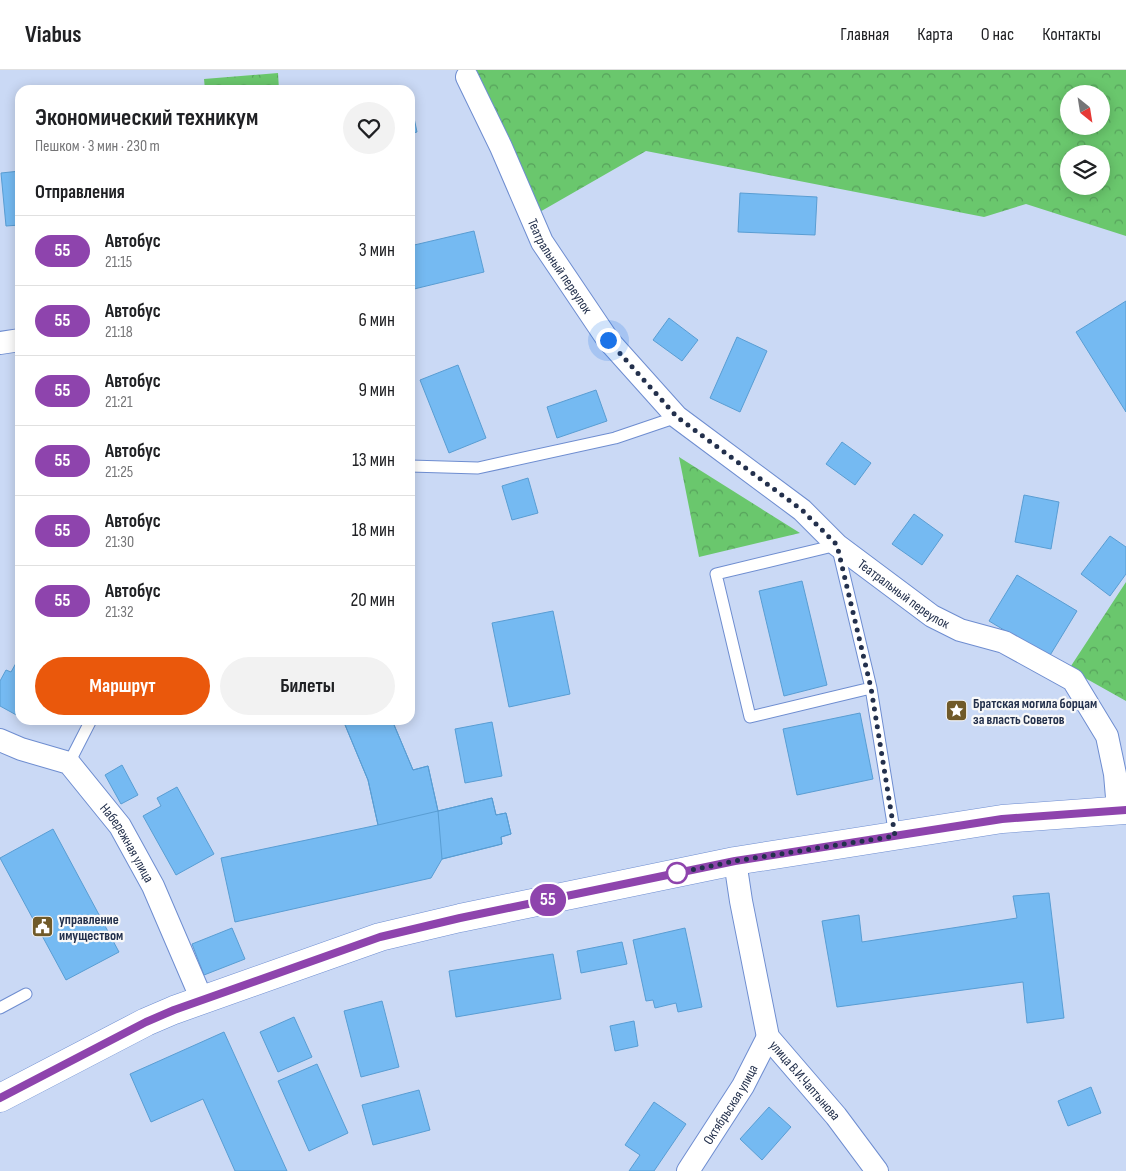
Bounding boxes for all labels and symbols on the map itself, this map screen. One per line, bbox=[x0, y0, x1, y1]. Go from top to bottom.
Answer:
north arrow bbox=[1060, 85, 1110, 135]
street label: Театральный переулок bbox=[524, 216, 596, 317]
your location bbox=[596, 328, 621, 353]
street label: Театральный переулок bbox=[855, 555, 953, 632]
place label: Братская могила борцам за власть Советов bbox=[973, 695, 1097, 728]
place icon: Братская могила борцам за власть Советов bbox=[945, 699, 969, 723]
street label: Набережная улица bbox=[97, 800, 158, 885]
unlabelled marker bbox=[666, 862, 688, 884]
line badge: 55 bbox=[526, 884, 570, 916]
place label: управление имуществом bbox=[59, 911, 123, 944]
public building icon: управление имуществом bbox=[31, 915, 55, 939]
street label: улица В.И.Чаптынова bbox=[766, 1037, 844, 1123]
street label: Октябрьская улица bbox=[699, 1062, 761, 1147]

